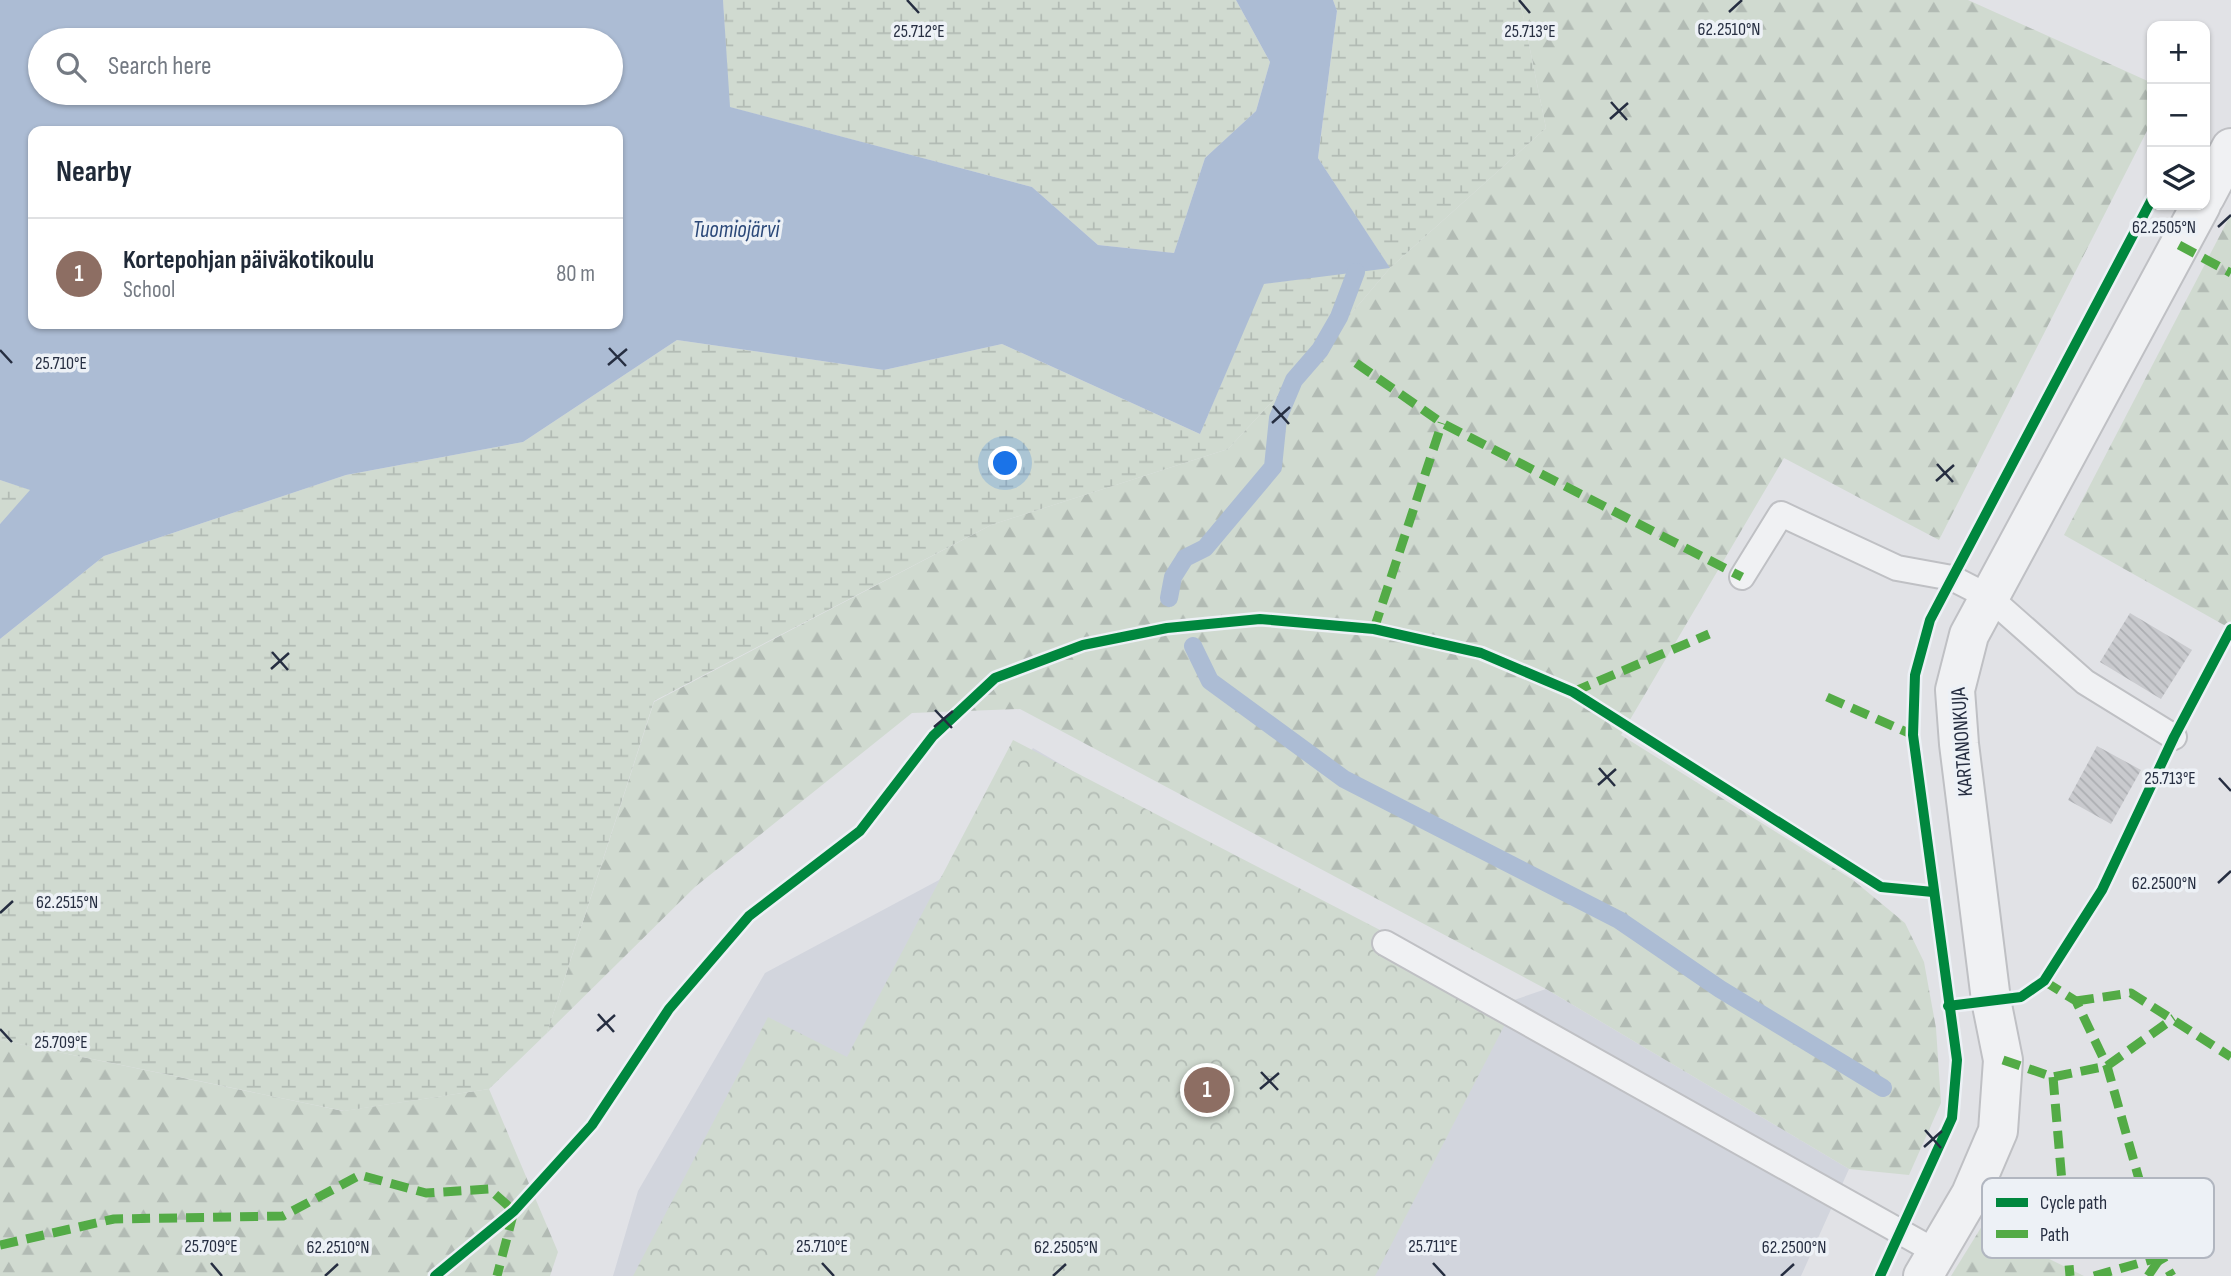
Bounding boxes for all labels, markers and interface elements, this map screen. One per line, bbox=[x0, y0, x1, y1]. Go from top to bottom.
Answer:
text: 62.2510°N bbox=[1698, 19, 1760, 40]
text: 25.712°E bbox=[893, 21, 945, 42]
text: 25.713°E bbox=[1504, 21, 1556, 42]
map controls bbox=[2147, 21, 2210, 210]
button: + bbox=[2147, 21, 2210, 84]
search box bbox=[28, 28, 623, 105]
icon: search bbox=[52, 48, 90, 86]
text: Search here bbox=[108, 51, 211, 82]
button: − bbox=[2147, 84, 2210, 147]
button: layers bbox=[2147, 147, 2210, 210]
text: Nearby bbox=[56, 154, 132, 190]
water label: Tuomiojärvi bbox=[692, 216, 780, 244]
text: 62.2505°N bbox=[2132, 217, 2196, 238]
text: Kortepohjan päiväkotikoulu bbox=[123, 245, 374, 276]
text: 1 bbox=[74, 260, 84, 288]
text: 80 m bbox=[556, 260, 595, 288]
text: School bbox=[123, 276, 175, 304]
text: 25.710°E bbox=[35, 353, 87, 374]
your location bbox=[988, 446, 1022, 480]
street label: KARTANONKUJA bbox=[1946, 686, 1978, 797]
text: 25.713°E bbox=[2144, 768, 2196, 789]
text: 62.2500°N bbox=[2132, 873, 2196, 894]
text: 62.2515°N bbox=[36, 892, 98, 913]
text: 25.709°E bbox=[34, 1032, 88, 1053]
pin: 1 bbox=[1184, 1064, 1230, 1116]
legend bbox=[1982, 1178, 2214, 1258]
text: Cycle path bbox=[2040, 1192, 2107, 1215]
text: Path bbox=[2040, 1224, 2069, 1247]
text: 25.709°E bbox=[184, 1236, 238, 1257]
text: 25.710°E bbox=[796, 1236, 848, 1257]
text: 25.711°E bbox=[1408, 1236, 1458, 1257]
text: 62.2510°N bbox=[307, 1237, 369, 1258]
text: 62.2505°N bbox=[1034, 1237, 1098, 1258]
text: 62.2500°N bbox=[1762, 1237, 1826, 1258]

